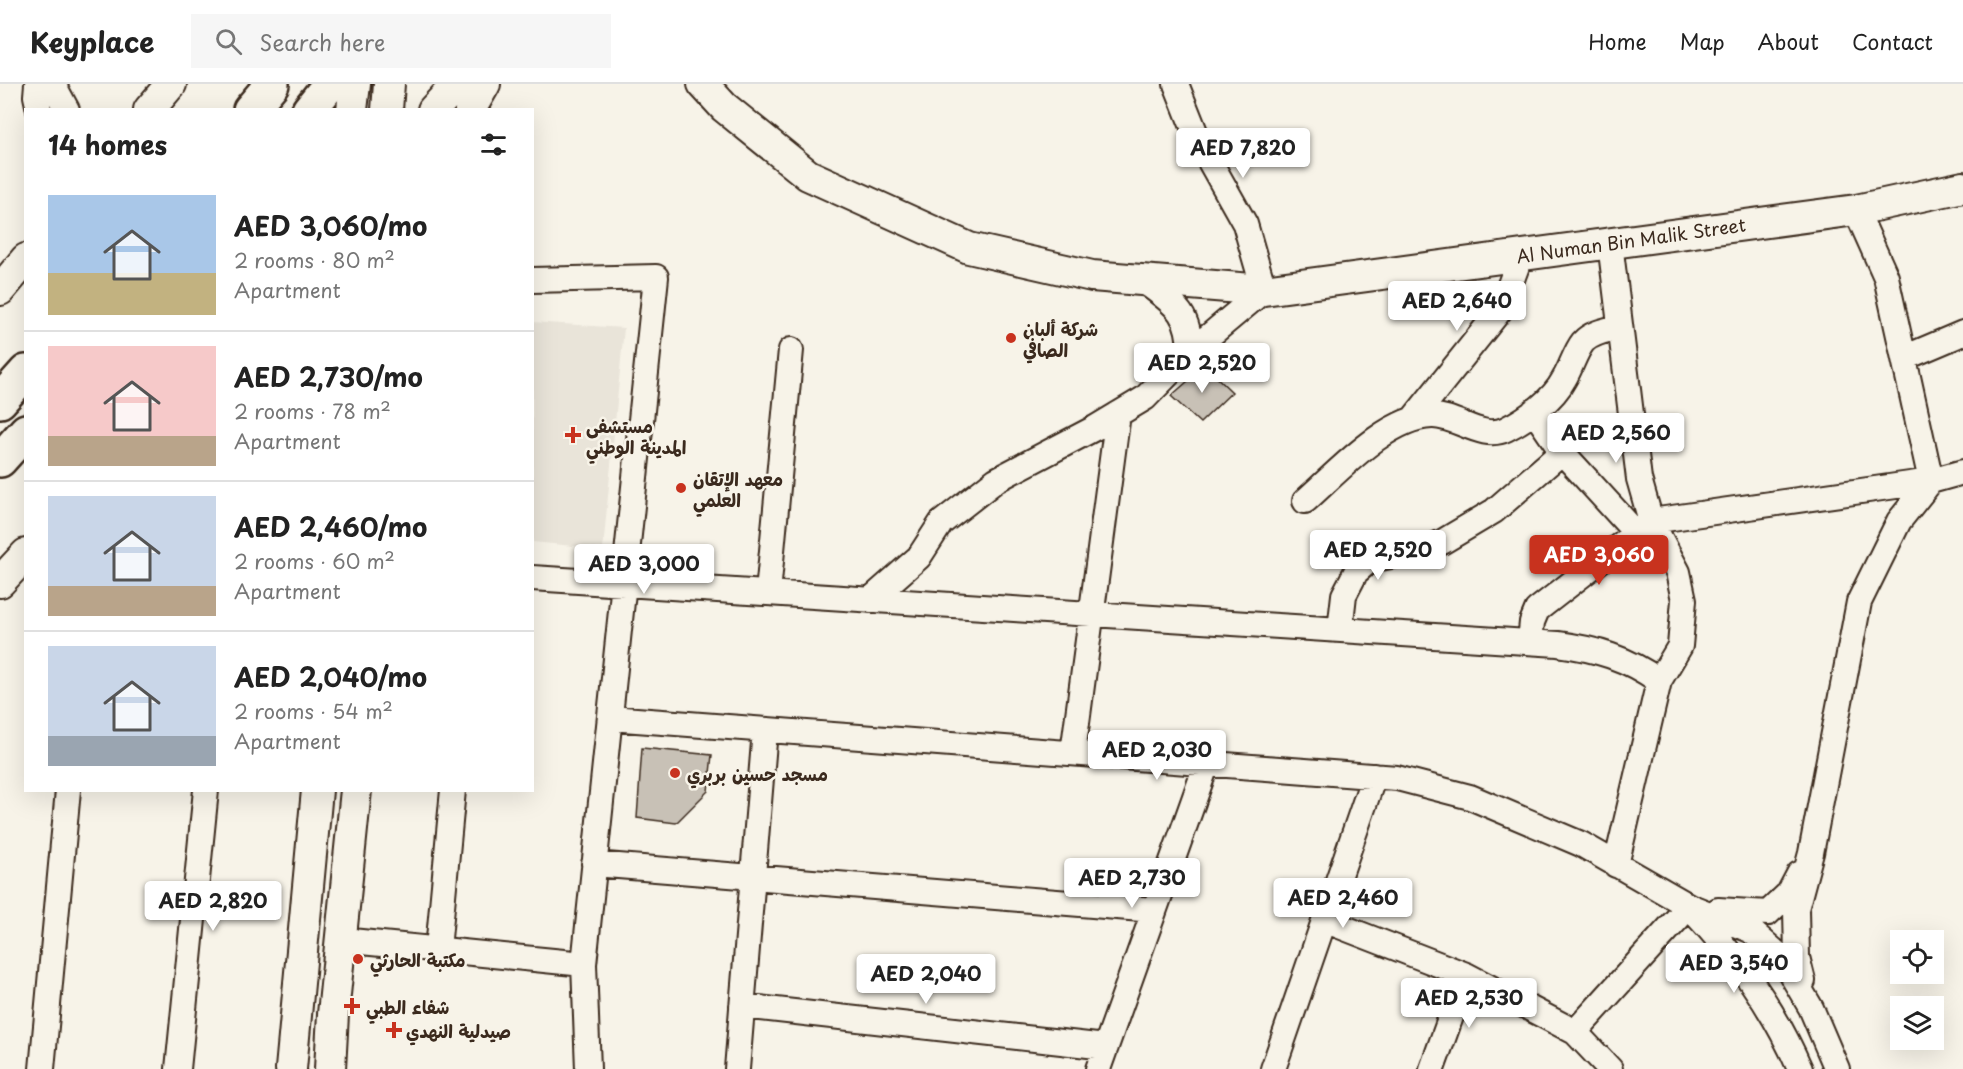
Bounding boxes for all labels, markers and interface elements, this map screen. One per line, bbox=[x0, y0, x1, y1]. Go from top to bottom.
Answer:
search box bbox=[191, 14, 611, 68]
text: Keyplace bbox=[30, 20, 155, 63]
icon: search bbox=[212, 25, 245, 58]
text: Search here bbox=[260, 25, 385, 58]
text: Home bbox=[1588, 25, 1647, 57]
text: Map bbox=[1680, 25, 1725, 57]
text: About bbox=[1758, 25, 1819, 57]
text: Contact bbox=[1852, 25, 1933, 57]
text: 14 homes bbox=[48, 125, 167, 164]
icon: filters bbox=[477, 128, 510, 161]
pin: AED 7,820 bbox=[1174, 128, 1312, 179]
text: AED 7,820 bbox=[1190, 132, 1296, 162]
text: AED 3,060/mo bbox=[234, 206, 427, 245]
street label: Al Numan Bin Malik Street bbox=[1515, 211, 1747, 269]
icon: home bbox=[96, 219, 168, 291]
text: 2 rooms · 80 m² bbox=[234, 245, 395, 275]
text: Apartment bbox=[234, 275, 341, 305]
pin: AED 2,640 bbox=[1388, 281, 1526, 332]
text: AED 2,640 bbox=[1402, 285, 1512, 315]
place label: شركة ألبان الصافي bbox=[1023, 315, 1098, 364]
marker: شركة ألبان الصافي bbox=[1004, 331, 1018, 345]
pin: AED 2,520 bbox=[1133, 343, 1271, 394]
text: AED 2,520 bbox=[1148, 347, 1256, 377]
text: AED 2,730/mo bbox=[234, 357, 423, 396]
icon: home bbox=[96, 370, 168, 442]
text: 2 rooms · 78 m² bbox=[234, 396, 391, 426]
place label: مستشفى المدينة الوطني bbox=[586, 412, 686, 464]
pin: AED 2,560 bbox=[1547, 413, 1685, 464]
text: AED 2,560 bbox=[1561, 417, 1671, 447]
text: Apartment bbox=[234, 426, 341, 456]
marker: مستشفى المدينة الوطني bbox=[564, 426, 582, 444]
place label: معهد الإتقان العلمي bbox=[693, 465, 783, 517]
marker: معهد الإتقان العلمي bbox=[674, 481, 688, 495]
text: AED 2,460/mo bbox=[234, 507, 427, 546]
icon: home bbox=[96, 520, 168, 592]
pin: AED 2,520 bbox=[1309, 530, 1447, 581]
text: AED 2,520 bbox=[1324, 534, 1432, 564]
pin: AED 3,060 bbox=[1530, 535, 1668, 586]
text: AED 3,060 bbox=[1543, 539, 1655, 569]
pin: AED 3,000 bbox=[575, 544, 713, 595]
text: 2 rooms · 60 m² bbox=[234, 546, 395, 576]
text: AED 3,000 bbox=[588, 548, 700, 578]
text: Apartment bbox=[234, 576, 341, 606]
text: AED 2,040/mo bbox=[234, 657, 427, 696]
icon: home bbox=[96, 670, 168, 742]
text: 2 rooms · 54 m² bbox=[234, 696, 393, 726]
text: Apartment bbox=[234, 726, 341, 756]
pin: AED 2,030 bbox=[1088, 730, 1226, 781]
text: AED 2,030 bbox=[1102, 734, 1212, 764]
place label: مسجد حسين بربري bbox=[687, 760, 828, 789]
marker: مسجد حسين بربري bbox=[668, 766, 682, 780]
pin: AED 2,730 bbox=[1063, 858, 1201, 909]
text: AED 2,730 bbox=[1078, 862, 1186, 892]
pin: AED 2,460 bbox=[1274, 878, 1412, 929]
pin: AED 2,820 bbox=[144, 881, 282, 932]
text: AED 2,460 bbox=[1287, 882, 1399, 912]
text: AED 2,820 bbox=[159, 885, 267, 915]
map controls bbox=[1890, 930, 1944, 1050]
button: locate bbox=[1890, 930, 1944, 984]
pin: AED 3,540 bbox=[1665, 943, 1803, 994]
place label: مكتبة الحارثي bbox=[370, 946, 466, 977]
text: AED 3,540 bbox=[1680, 947, 1788, 977]
marker: مكتبة الحارثي bbox=[351, 952, 365, 966]
pin: AED 2,040 bbox=[857, 954, 995, 1005]
text: AED 2,040 bbox=[870, 958, 982, 988]
pin: AED 2,530 bbox=[1400, 978, 1538, 1029]
text: AED 2,530 bbox=[1415, 982, 1523, 1012]
place label: شفاء الطبي bbox=[366, 993, 449, 1024]
button: layers bbox=[1890, 996, 1944, 1050]
marker: شفاء الطبي bbox=[343, 997, 361, 1015]
place label: صيدلية النهدي bbox=[406, 1017, 511, 1046]
marker: صيدلية النهدي bbox=[387, 1023, 401, 1037]

